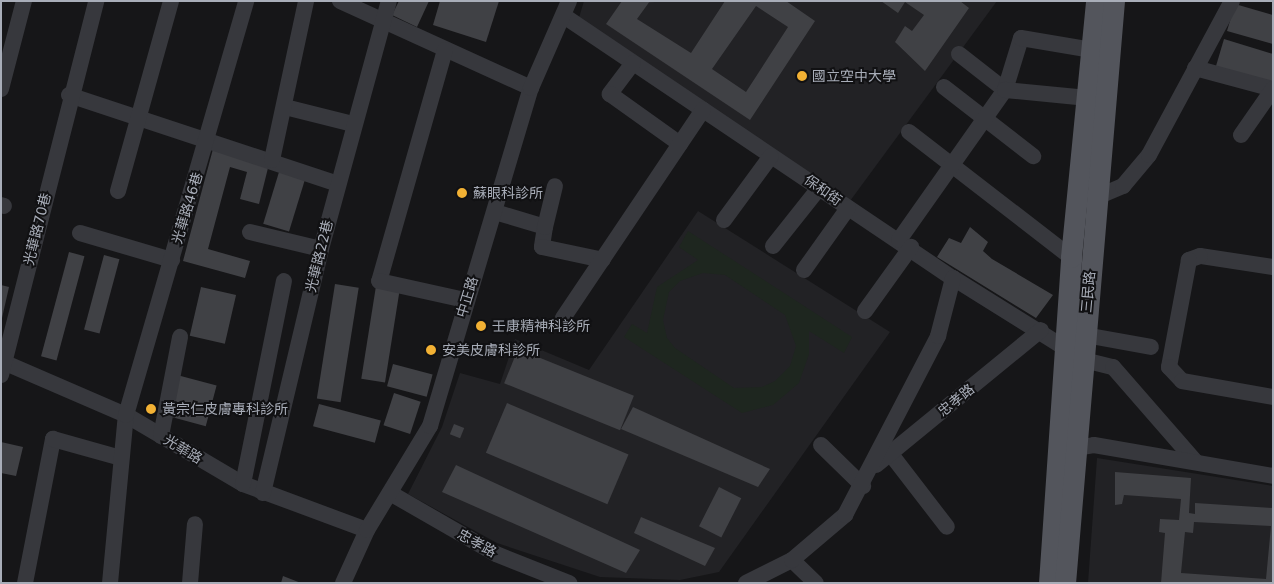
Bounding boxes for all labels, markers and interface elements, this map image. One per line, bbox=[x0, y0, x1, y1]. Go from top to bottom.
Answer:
place label: 國立空中大學 bbox=[812, 68, 896, 84]
marker: 國立空中大學 bbox=[796, 70, 808, 82]
street label: 光華路46巷 bbox=[168, 170, 206, 246]
street label: 保和街 bbox=[801, 171, 845, 209]
place label: 蘇眼科診所 bbox=[473, 185, 543, 201]
marker: 蘇眼科診所 bbox=[455, 186, 469, 200]
street label: 光華路70巷 bbox=[20, 191, 54, 267]
street label: 光華路22巷 bbox=[302, 218, 336, 294]
street label: 三民路 bbox=[1078, 270, 1098, 314]
street label: 中正路 bbox=[453, 274, 481, 320]
place label: 壬康精神科診所 bbox=[492, 318, 590, 334]
marker: 壬康精神科診所 bbox=[474, 319, 488, 333]
place label: 安美皮膚科診所 bbox=[442, 342, 540, 358]
marker: 安美皮膚科診所 bbox=[424, 343, 438, 357]
street label: 忠孝路 bbox=[934, 380, 978, 420]
place label: 黃宗仁皮膚專科診所 bbox=[162, 401, 288, 417]
marker: 黃宗仁皮膚專科診所 bbox=[144, 402, 158, 416]
street label: 光華路 bbox=[161, 431, 205, 467]
street label: 忠孝路 bbox=[455, 525, 499, 561]

